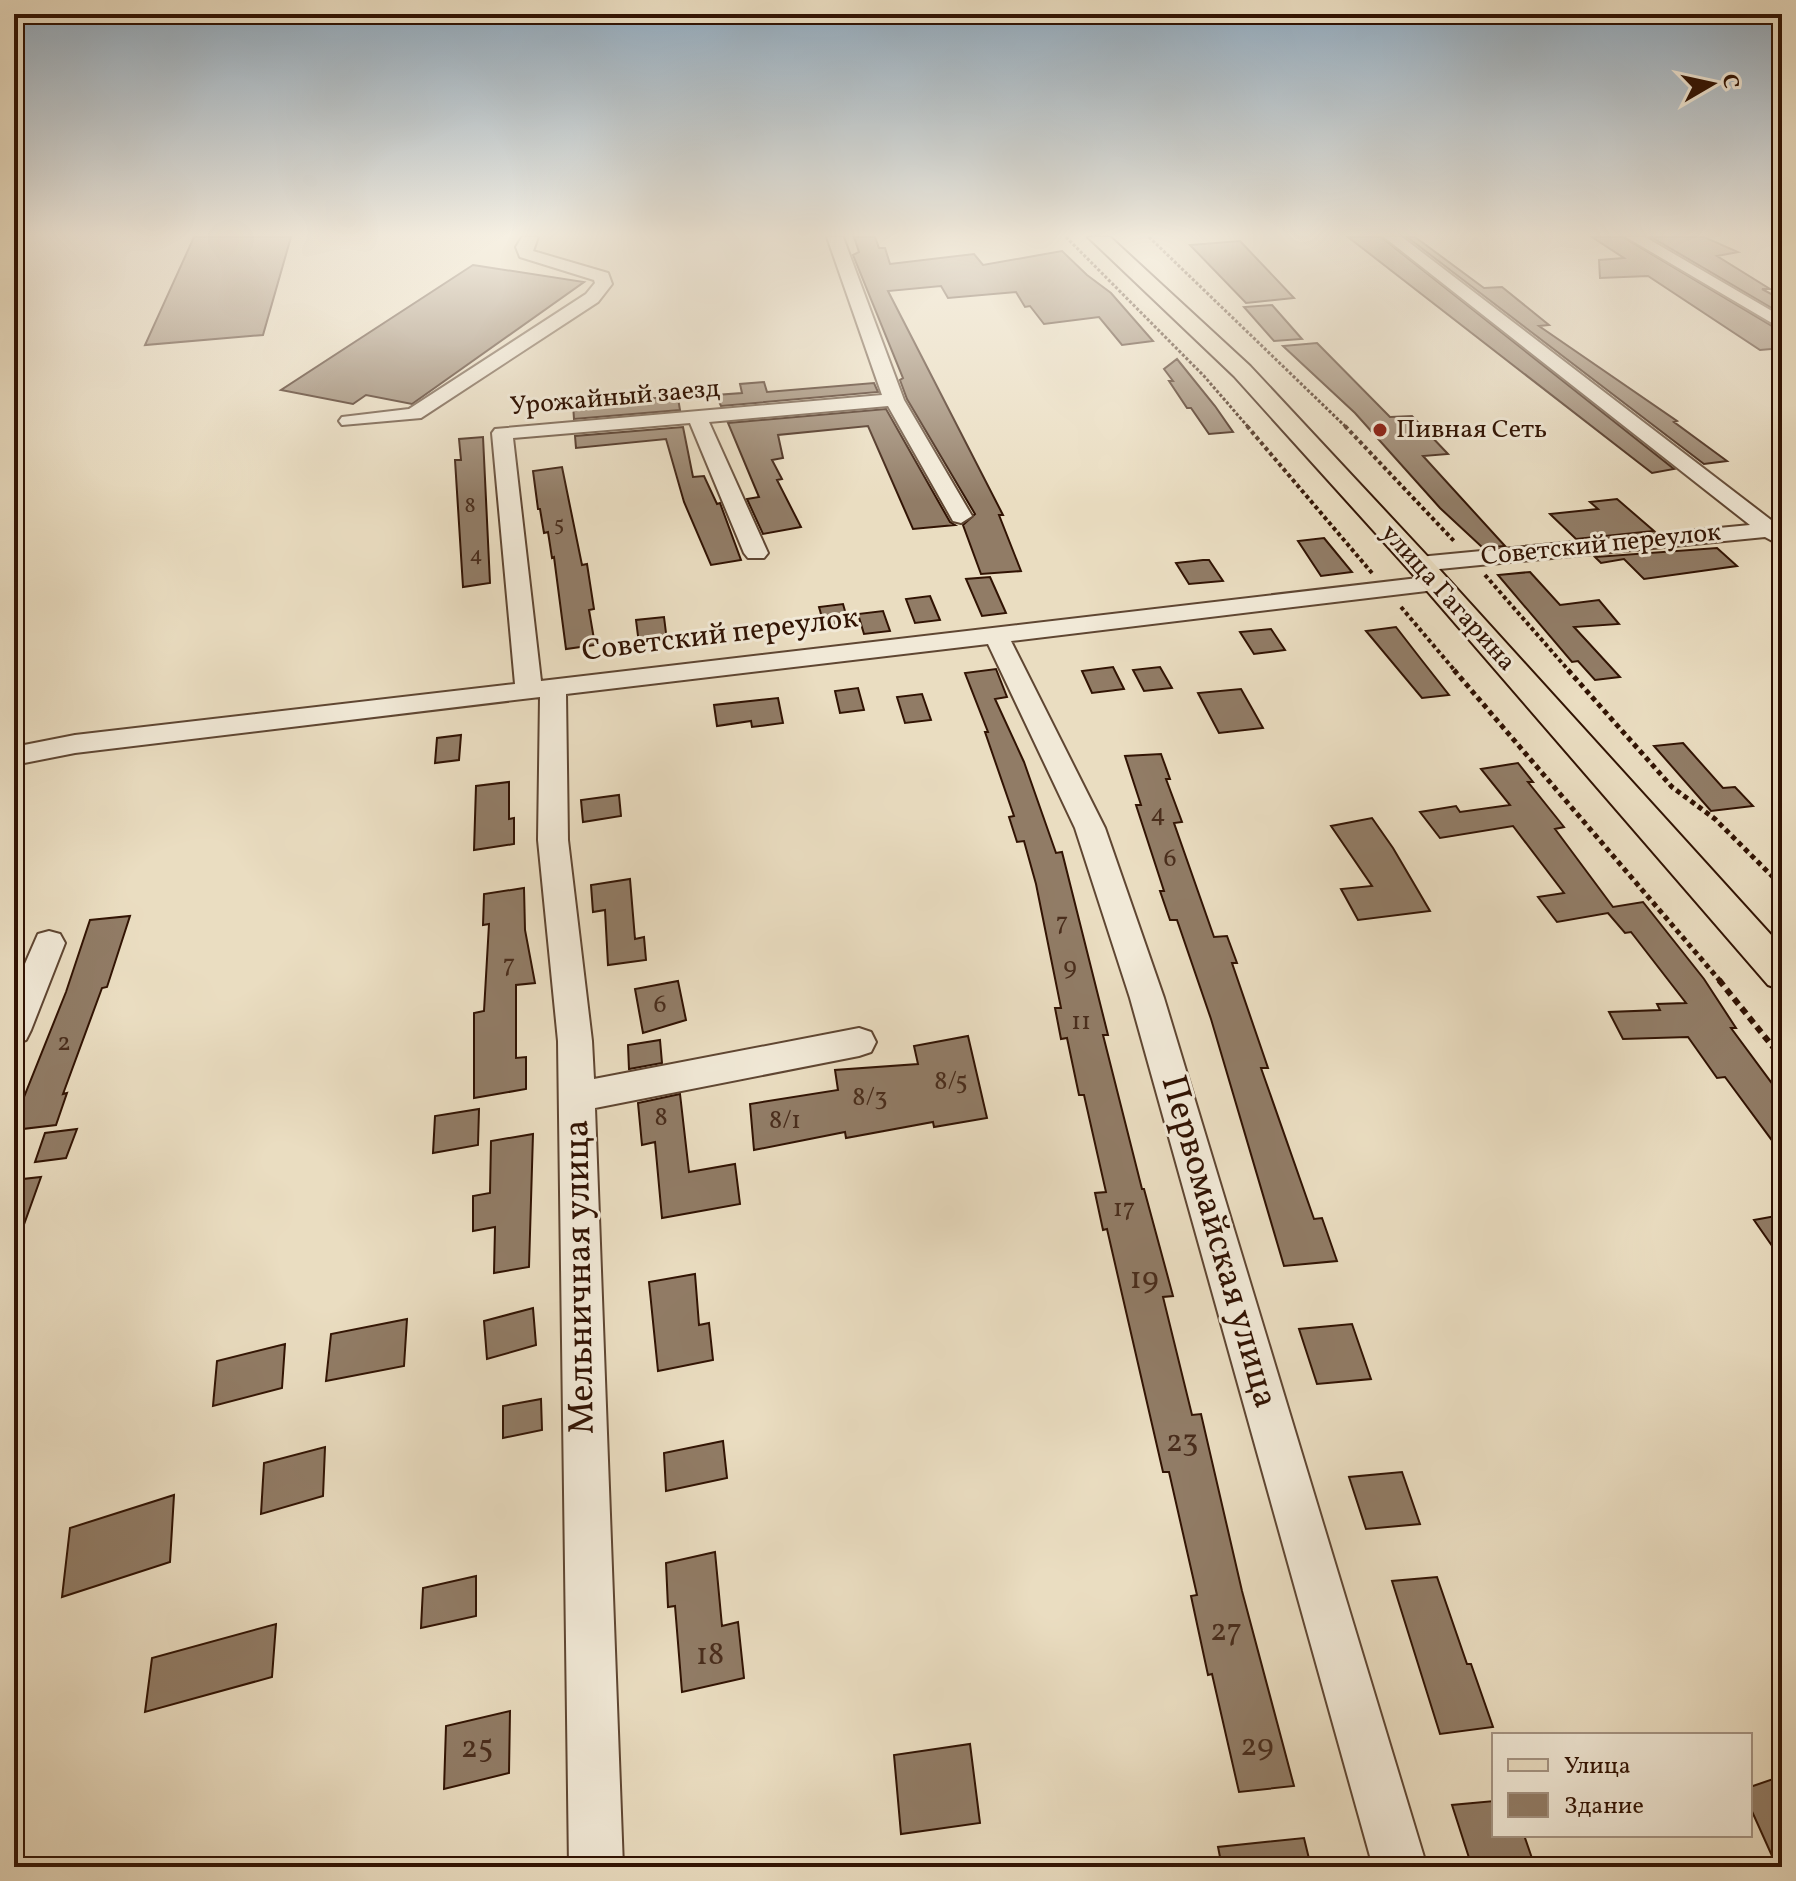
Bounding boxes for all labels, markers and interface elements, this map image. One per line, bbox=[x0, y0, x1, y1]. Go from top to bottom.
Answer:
north arrow bbox=[1672, 44, 1752, 124]
text: С bbox=[1713, 72, 1746, 91]
street label: Урожайный заезд bbox=[509, 371, 722, 425]
place label: Пивная Сеть bbox=[1396, 412, 1547, 448]
marker: Пивная Сеть bbox=[1371, 421, 1389, 439]
house number: 8 bbox=[464, 491, 476, 522]
house number: 5 bbox=[554, 509, 564, 540]
street label: Советский переулок bbox=[1479, 514, 1723, 576]
street label: улица Гагарина bbox=[1372, 517, 1524, 679]
house number: 4 bbox=[469, 540, 483, 571]
street label: Советский переулок bbox=[579, 597, 861, 673]
house number: 4 bbox=[1150, 796, 1166, 832]
house number: 6 bbox=[1163, 841, 1177, 877]
house number: 7 bbox=[1056, 905, 1068, 941]
house number: 7 bbox=[503, 947, 515, 983]
house number: 9 bbox=[1063, 949, 1077, 985]
house number: 6 bbox=[653, 987, 667, 1023]
house number: 11 bbox=[1071, 1004, 1091, 1040]
house number: 2 bbox=[57, 1025, 71, 1061]
house number: 8/5 bbox=[934, 1064, 968, 1100]
street label: Первомайская улица bbox=[1147, 1070, 1289, 1414]
house number: 8/3 bbox=[852, 1080, 888, 1116]
house number: 8 bbox=[654, 1100, 668, 1136]
house number: 8/1 bbox=[769, 1103, 801, 1139]
street label: Мельничная улица bbox=[553, 1119, 609, 1435]
house number: 17 bbox=[1113, 1191, 1135, 1227]
house number: 19 bbox=[1129, 1258, 1159, 1302]
house number: 23 bbox=[1166, 1421, 1198, 1465]
house number: 27 bbox=[1210, 1610, 1242, 1654]
house number: 18 bbox=[696, 1634, 724, 1678]
house number: 29 bbox=[1240, 1725, 1274, 1769]
house number: 25 bbox=[461, 1727, 493, 1771]
legend bbox=[1492, 1733, 1752, 1837]
text: Улица bbox=[1564, 1750, 1631, 1784]
text: Здание bbox=[1564, 1790, 1644, 1824]

